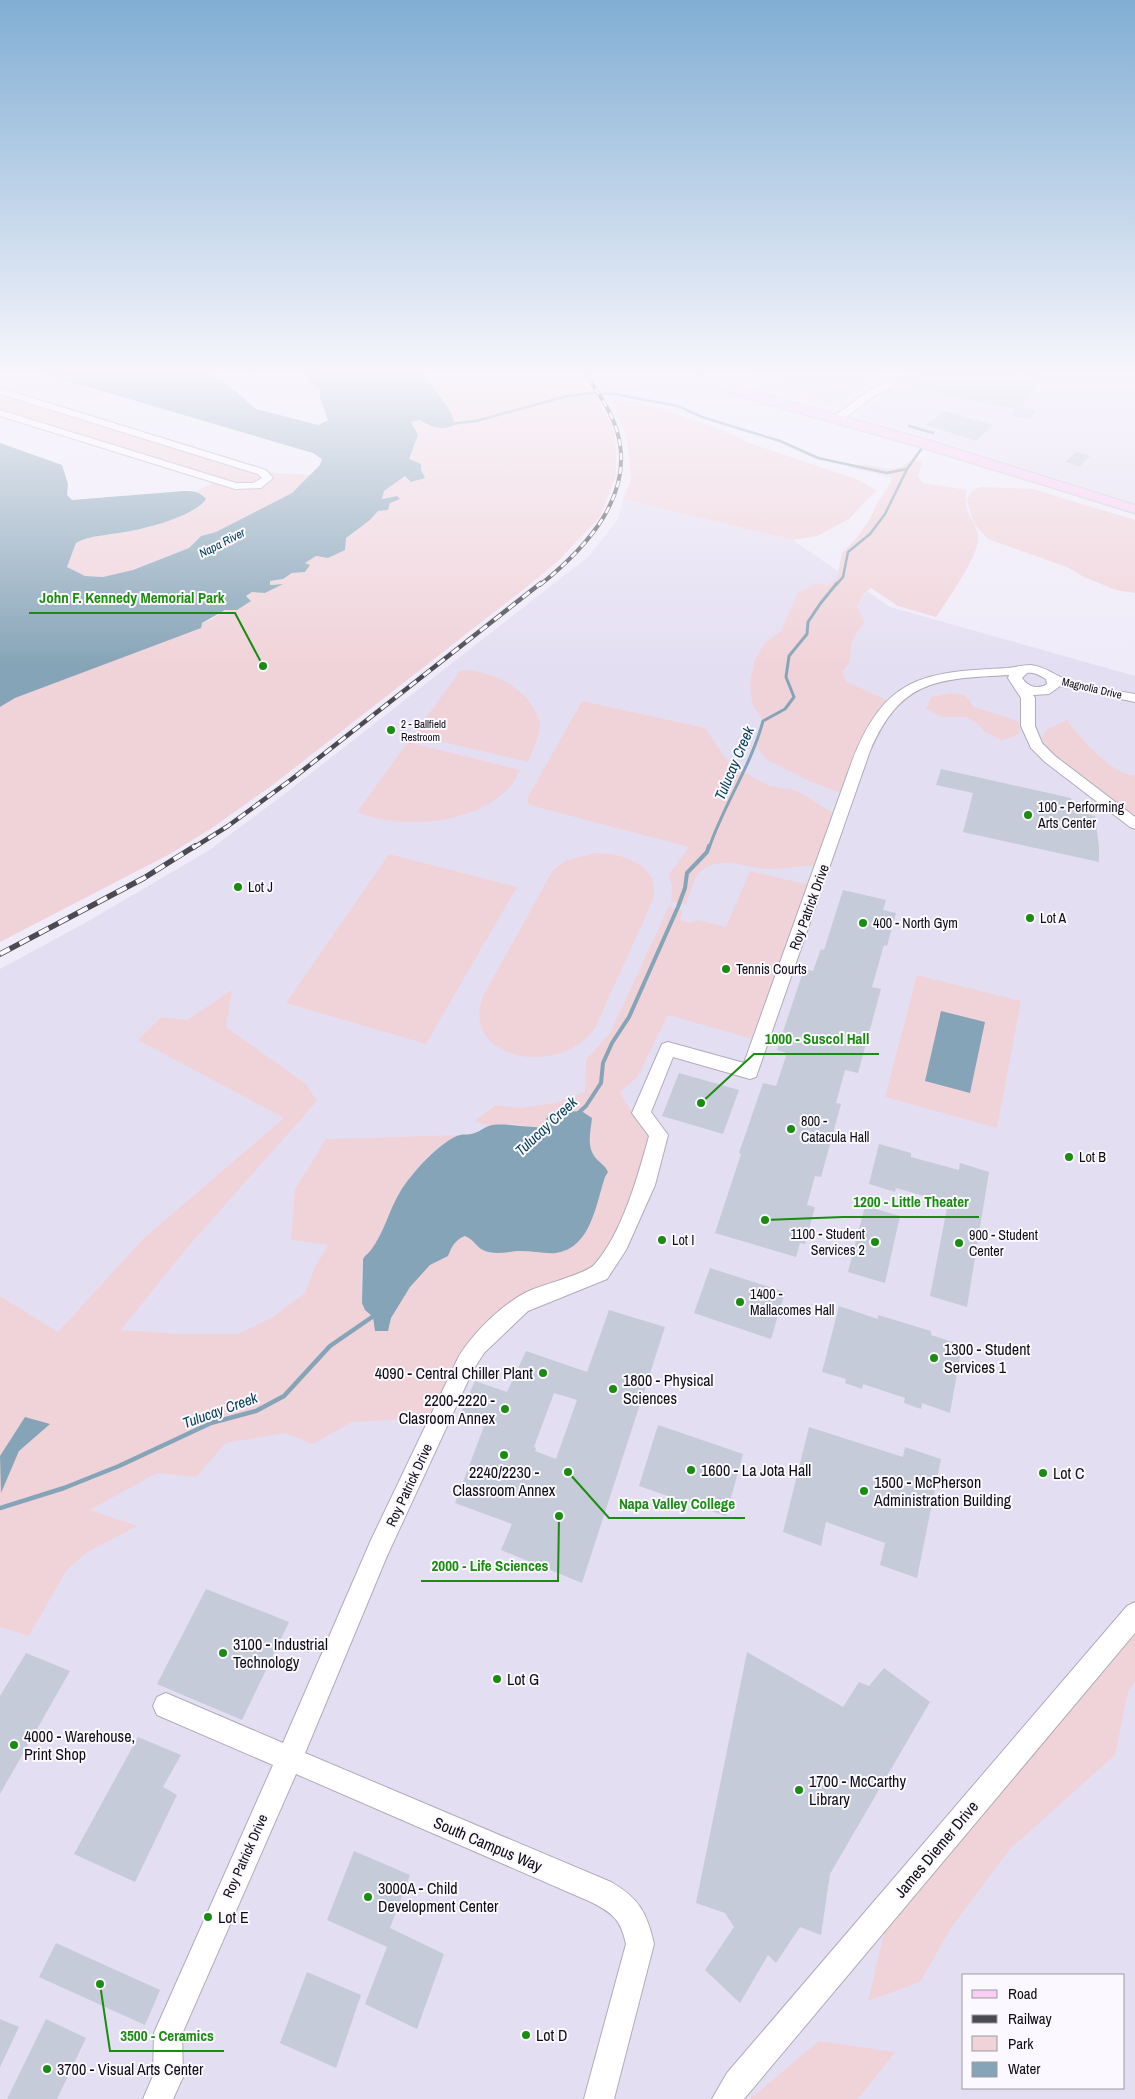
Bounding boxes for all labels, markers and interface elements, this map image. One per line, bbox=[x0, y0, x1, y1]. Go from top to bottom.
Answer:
water label: Napa River bbox=[196, 524, 248, 561]
callout: John F. Kennedy Memorial Park bbox=[29, 583, 235, 613]
text: John F. Kennedy Memorial Park bbox=[39, 587, 225, 608]
street label: Magnolia Drive bbox=[1061, 674, 1123, 702]
place label: 2 - Ballfield Restroom bbox=[401, 717, 446, 744]
water label: Tulucay Creek bbox=[709, 722, 759, 803]
marker: 2 - Ballfield Restroom bbox=[385, 724, 397, 736]
place label: 100 - Performing Arts Center bbox=[1037, 798, 1125, 832]
marker: 100 - Performing Arts Center bbox=[1022, 809, 1034, 821]
street label: Roy Patrick Drive bbox=[785, 862, 833, 952]
place label: Lot J bbox=[248, 878, 273, 896]
marker: Lot J bbox=[232, 881, 244, 893]
place label: Lot A bbox=[1040, 909, 1067, 927]
marker: Lot A bbox=[1024, 912, 1036, 924]
place label: 400 - North Gym bbox=[873, 914, 958, 932]
marker: 400 - North Gym bbox=[857, 917, 869, 929]
place label: Tennis Courts bbox=[736, 960, 807, 978]
marker: Tennis Courts bbox=[720, 963, 732, 975]
callout: 1000 - Suscol Hall bbox=[754, 1024, 879, 1054]
text: 1000 - Suscol Hall bbox=[765, 1028, 869, 1049]
water label: Tulucay Creek bbox=[510, 1091, 582, 1160]
place label: 800 - Catacula Hall bbox=[801, 1112, 869, 1146]
marker: 800 - Catacula Hall bbox=[785, 1123, 797, 1135]
place label: Lot B bbox=[1079, 1148, 1106, 1166]
marker: Lot B bbox=[1063, 1151, 1075, 1163]
callout: 1200 - Little Theater bbox=[843, 1187, 979, 1217]
text: 1200 - Little Theater bbox=[853, 1191, 969, 1212]
place label: 1100 - Student Services 2 bbox=[791, 1225, 865, 1259]
place label: 900 - Student Center bbox=[969, 1226, 1038, 1260]
place label: Lot I bbox=[672, 1231, 694, 1249]
marker: Lot I bbox=[656, 1234, 668, 1246]
marker: 1100 - Student Services 2 bbox=[869, 1236, 881, 1248]
marker: 900 - Student Center bbox=[953, 1237, 965, 1249]
place label: 1400 - Mallacomes Hall bbox=[750, 1285, 834, 1319]
marker: 1400 - Mallacomes Hall bbox=[734, 1296, 746, 1308]
place label: 1300 - Student Services 1 bbox=[944, 1338, 1030, 1378]
marker: 1300 - Student Services 1 bbox=[928, 1352, 940, 1364]
place label: 4090 - Central Chiller Plant bbox=[375, 1362, 533, 1384]
marker: 4090 - Central Chiller Plant bbox=[537, 1367, 549, 1379]
place label: 1800 - Physical Sciences bbox=[623, 1369, 714, 1409]
marker: 1800 - Physical Sciences bbox=[607, 1383, 619, 1395]
water label: Tulucay Creek bbox=[180, 1386, 261, 1433]
place label: 2200-2220 - Clasroom Annex bbox=[399, 1389, 496, 1429]
marker: 2200-2220 - Clasroom Annex bbox=[499, 1403, 511, 1415]
street label: Roy Patrick Drive bbox=[382, 1440, 436, 1530]
marker: 2240/2230 - Classroom Annex bbox=[498, 1449, 510, 1461]
place label: 1600 - La Jota Hall bbox=[701, 1459, 811, 1481]
place label: 2240/2230 - Classroom Annex bbox=[453, 1461, 556, 1501]
place label: Lot C bbox=[1053, 1462, 1084, 1484]
marker: 1600 - La Jota Hall bbox=[685, 1464, 697, 1476]
marker: Lot C bbox=[1037, 1467, 1049, 1479]
place label: 1500 - McPherson Administration Building bbox=[873, 1471, 1012, 1511]
marker: 1500 - McPherson Administration Building bbox=[858, 1485, 870, 1497]
callout: Napa Valley College bbox=[609, 1488, 745, 1518]
text: Napa Valley College bbox=[619, 1493, 735, 1514]
callout: 2000 - Life Sciences bbox=[421, 1551, 558, 1581]
text: 2000 - Life Sciences bbox=[432, 1555, 549, 1576]
place label: 3100 - Industrial Technology bbox=[233, 1633, 328, 1673]
marker: 3100 - Industrial Technology bbox=[217, 1647, 229, 1659]
place label: Lot G bbox=[507, 1668, 539, 1690]
marker: Lot G bbox=[491, 1673, 503, 1685]
place label: 4000 - Warehouse, Print Shop bbox=[24, 1725, 135, 1765]
marker: 4000 - Warehouse, Print Shop bbox=[8, 1739, 20, 1751]
place label: 1700 - McCarthy Library bbox=[809, 1770, 906, 1810]
marker: 1700 - McCarthy Library bbox=[793, 1784, 805, 1796]
street label: James Diemer Drive bbox=[889, 1796, 983, 1902]
street label: Roy Patrick Drive bbox=[218, 1811, 272, 1901]
street label: South Campus Way bbox=[430, 1811, 546, 1877]
place label: 3000A - Child Development Center bbox=[378, 1877, 499, 1917]
marker: 3000A - Child Development Center bbox=[362, 1891, 374, 1903]
place label: Lot E bbox=[218, 1906, 249, 1928]
marker: Lot E bbox=[202, 1911, 214, 1923]
legend bbox=[962, 1974, 1125, 2089]
text: Road bbox=[1008, 1983, 1037, 2004]
text: Railway bbox=[1008, 2008, 1053, 2029]
callout: 3500 - Ceramics bbox=[110, 2021, 224, 2051]
place label: Lot D bbox=[536, 2024, 567, 2046]
text: 3500 - Ceramics bbox=[120, 2025, 214, 2046]
marker: Lot D bbox=[520, 2029, 532, 2041]
text: Park bbox=[1008, 2033, 1034, 2054]
place label: 3700 - Visual Arts Center bbox=[57, 2058, 204, 2080]
text: Water bbox=[1008, 2058, 1040, 2079]
marker: 3700 - Visual Arts Center bbox=[41, 2063, 53, 2075]

